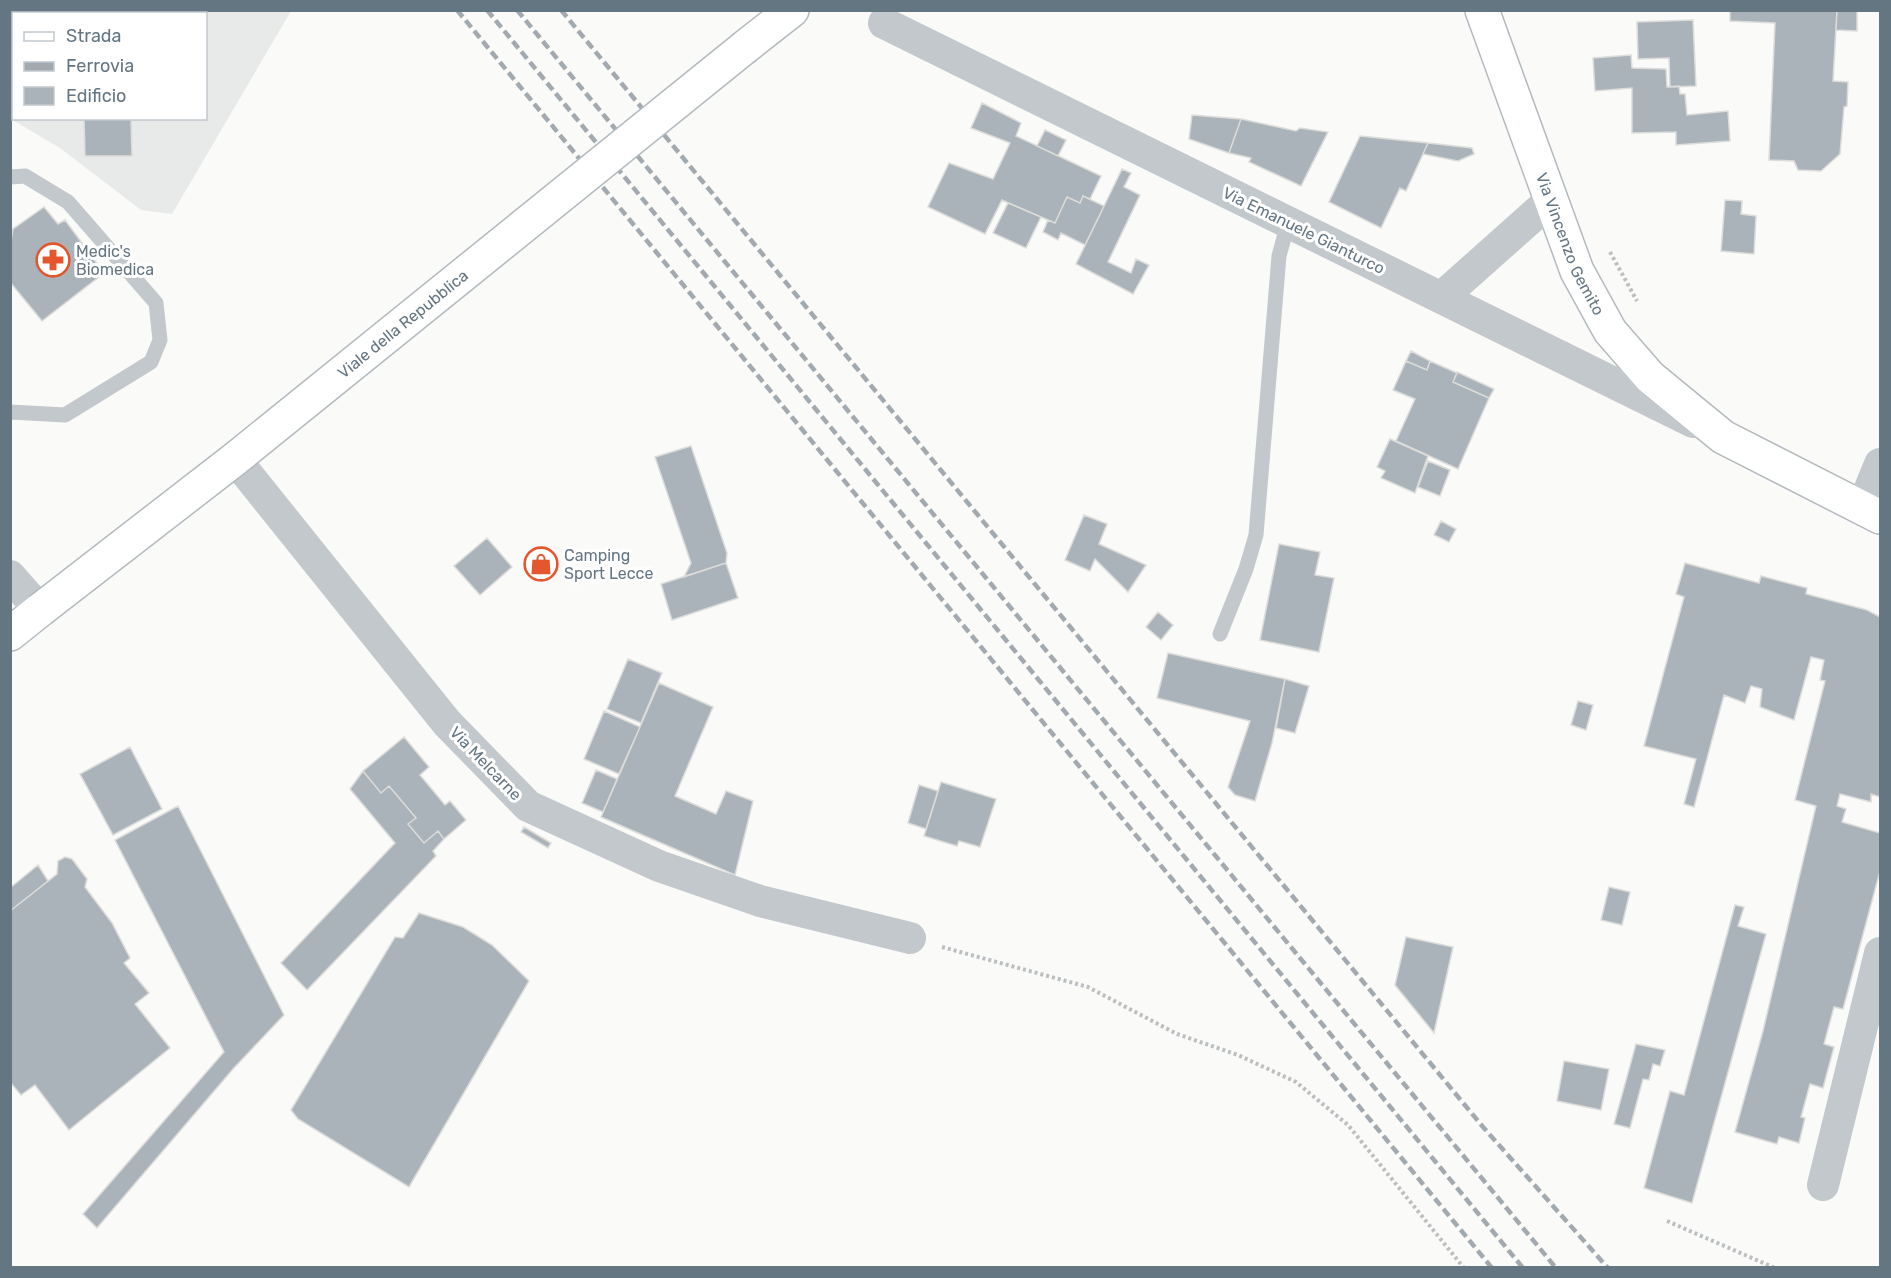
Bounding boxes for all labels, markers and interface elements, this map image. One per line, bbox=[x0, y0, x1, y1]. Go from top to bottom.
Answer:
legend bbox=[12, 12, 207, 120]
text: Strada bbox=[66, 25, 122, 47]
text: Ferrovia bbox=[66, 55, 134, 77]
text: Edificio bbox=[66, 85, 126, 107]
street label: Via Vincenzo Gemito bbox=[1532, 170, 1608, 318]
street label: Via Emanuele Gianturco bbox=[1220, 183, 1388, 278]
pharmacy icon: Medic's Biomedica bbox=[35, 242, 71, 278]
place label: Medic's Biomedica bbox=[76, 242, 154, 279]
street label: Viale della Repubblica bbox=[334, 266, 472, 382]
shop icon: Camping Sport Lecce bbox=[523, 546, 559, 582]
place label: Camping Sport Lecce bbox=[564, 546, 653, 583]
street label: Via Melcarne bbox=[446, 723, 525, 804]

